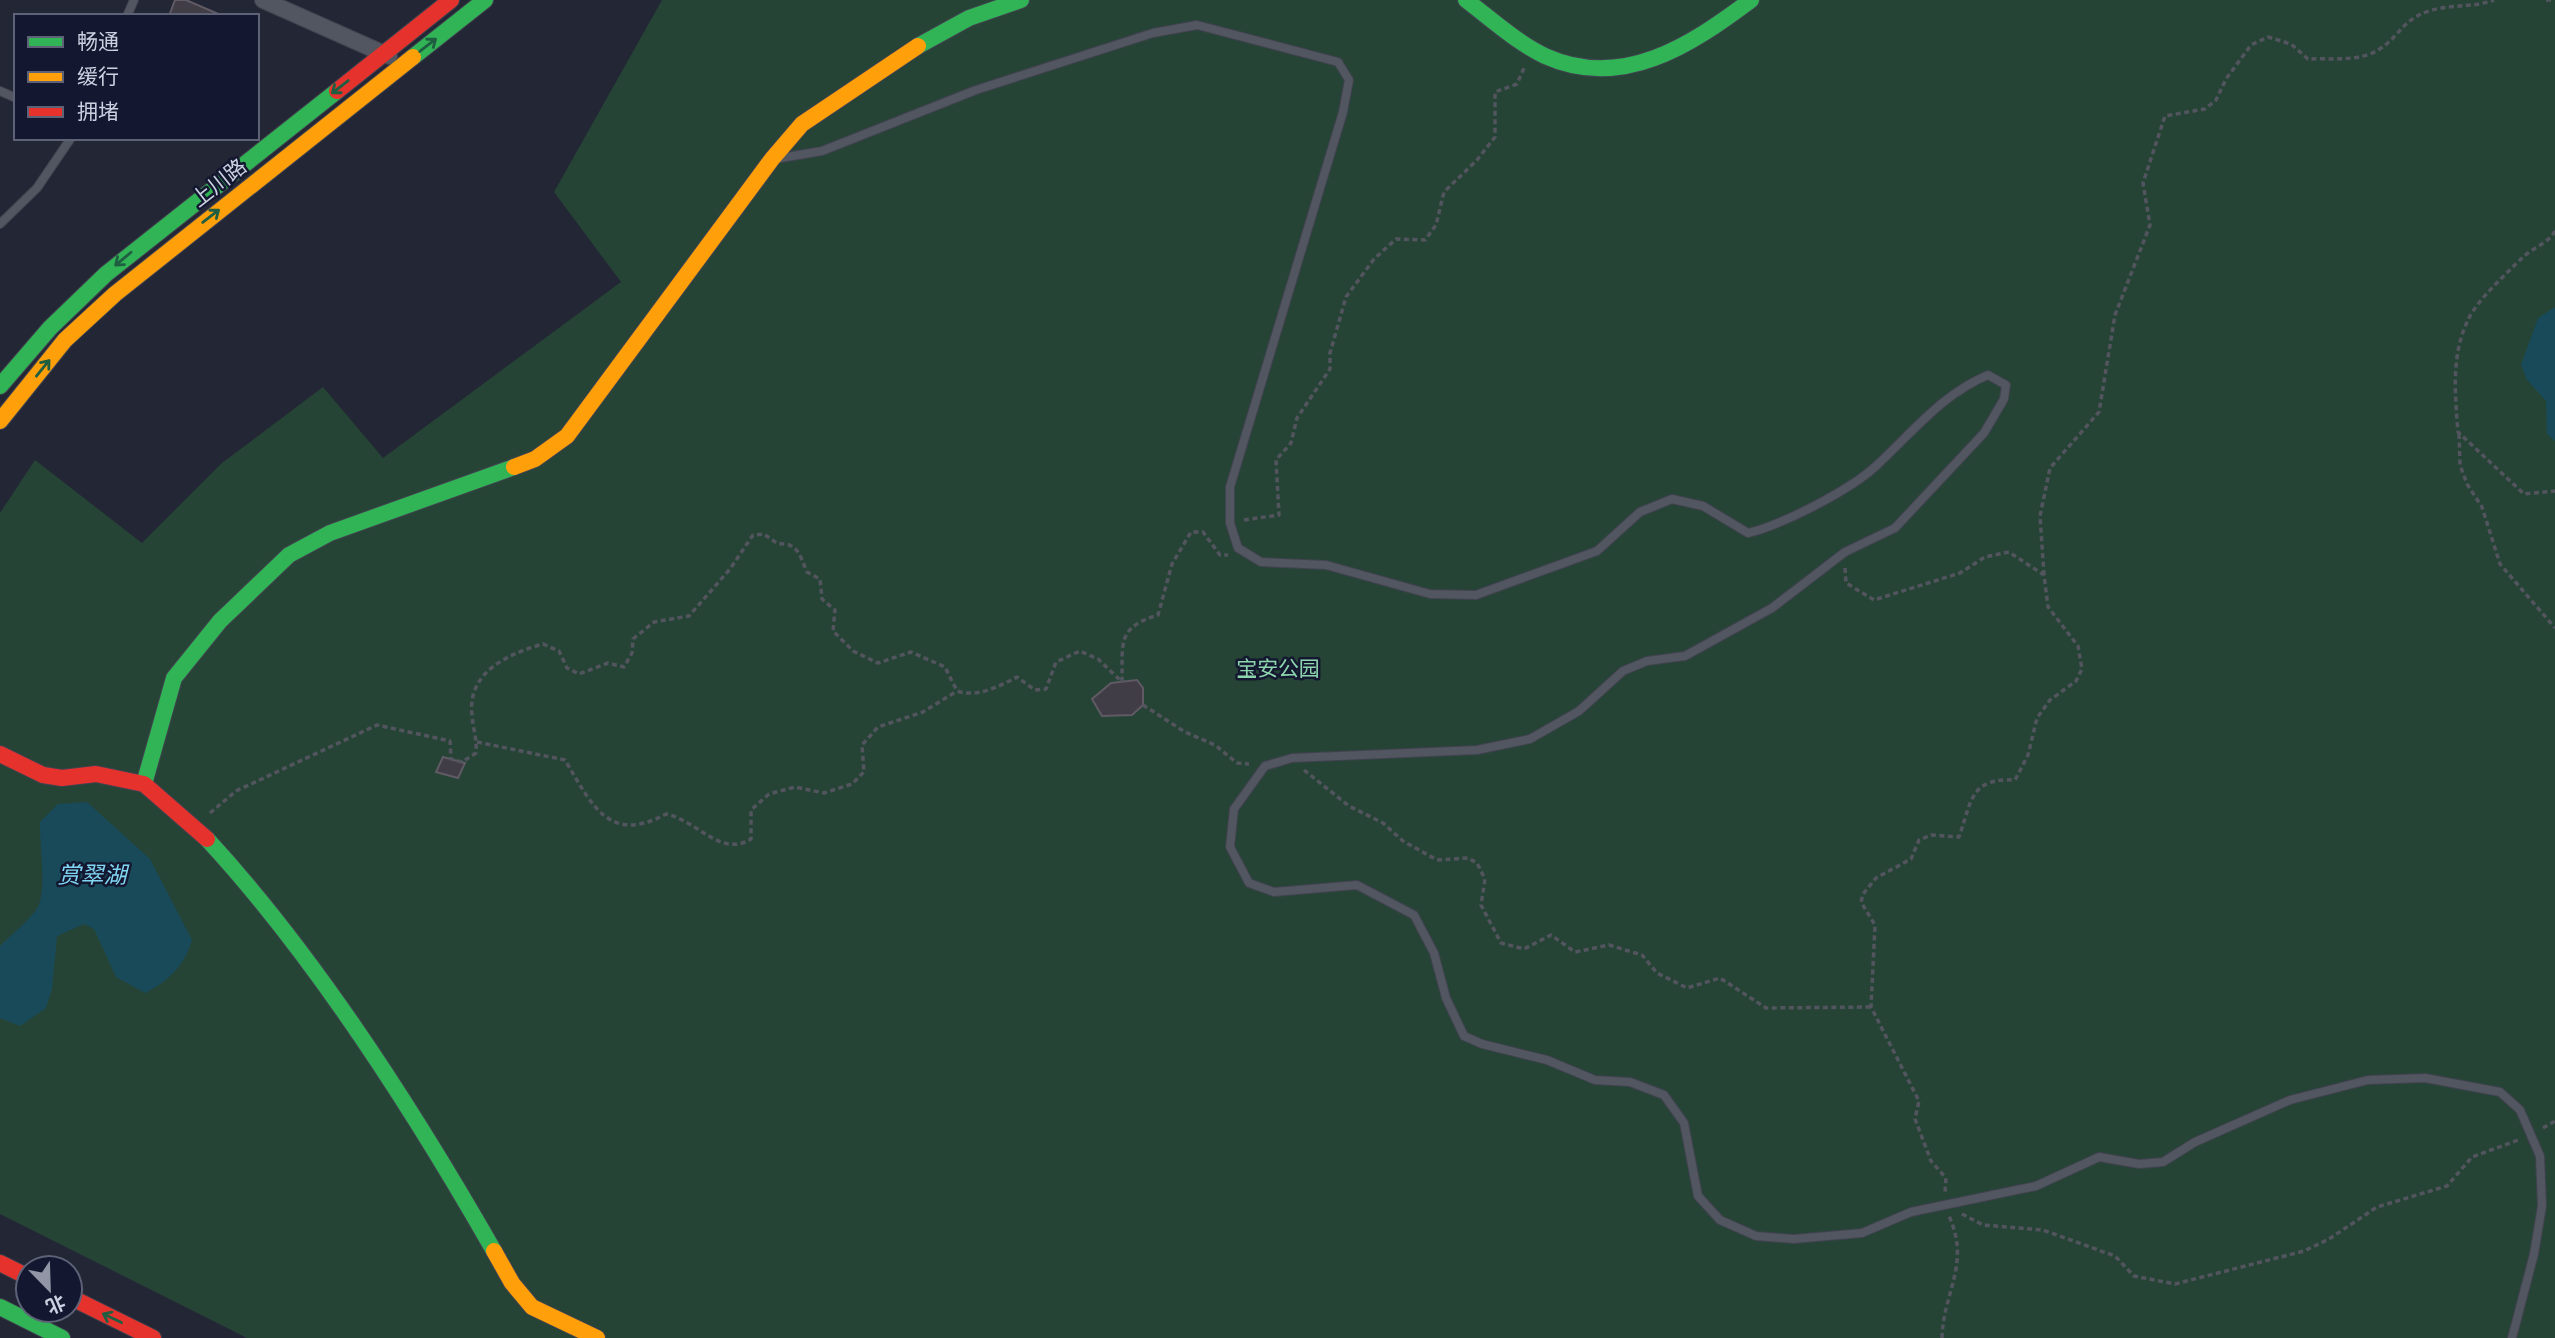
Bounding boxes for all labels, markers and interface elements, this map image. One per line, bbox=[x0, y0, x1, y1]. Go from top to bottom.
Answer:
legend bbox=[14, 14, 259, 140]
text: 畅通 bbox=[77, 28, 119, 55]
one-way arrow bbox=[419, 37, 437, 53]
text: 缓行 bbox=[77, 63, 119, 90]
one-way arrow bbox=[331, 80, 350, 95]
text: 拥堵 bbox=[77, 98, 119, 125]
street label: 上川路 bbox=[186, 153, 252, 213]
one-way arrow bbox=[202, 208, 220, 224]
one-way arrow bbox=[115, 251, 133, 267]
one-way arrow bbox=[35, 359, 50, 377]
park label: 宝安公园 bbox=[1236, 655, 1320, 682]
water label: 赏翠湖 bbox=[58, 860, 130, 890]
north arrow bbox=[14, 1254, 84, 1324]
text: 北 bbox=[42, 1289, 69, 1319]
one-way arrow bbox=[102, 1310, 123, 1324]

